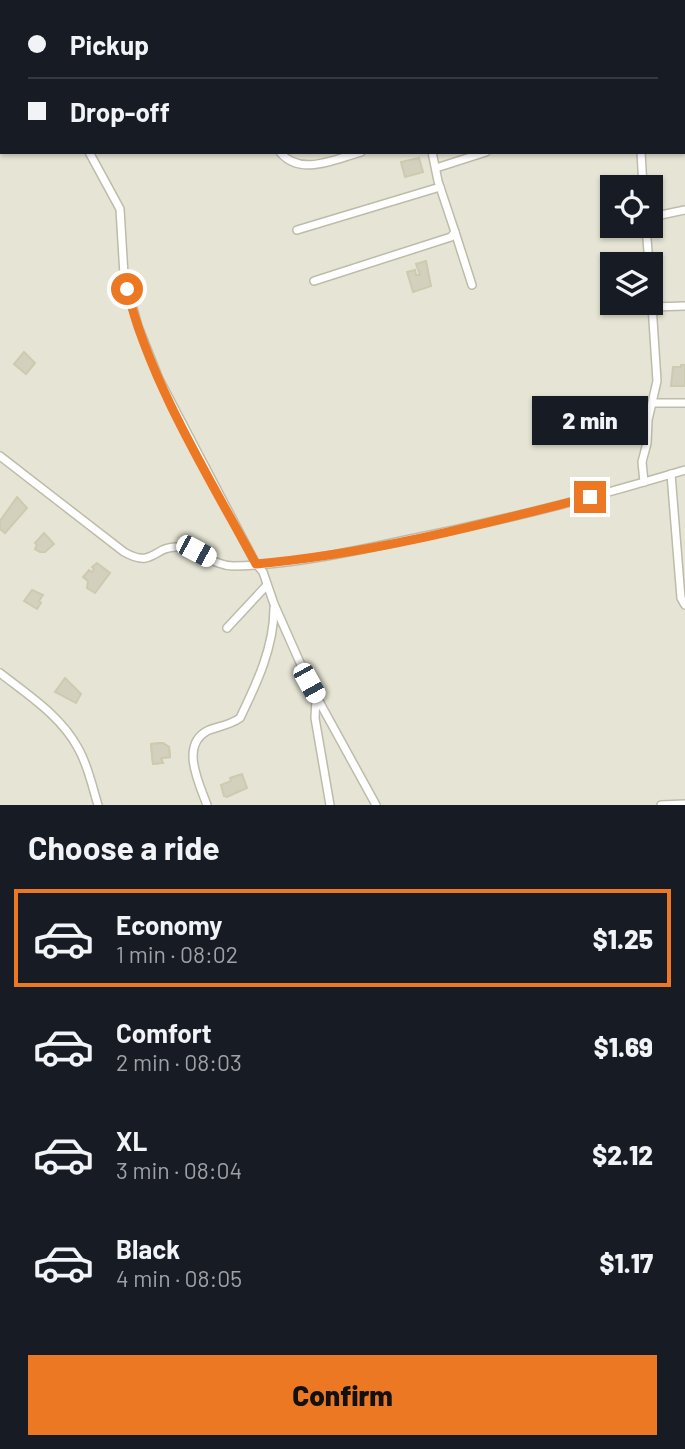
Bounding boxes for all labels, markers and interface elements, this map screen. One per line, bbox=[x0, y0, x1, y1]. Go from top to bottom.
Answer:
text: Pickup bbox=[70, 29, 149, 60]
text: Drop-off bbox=[70, 96, 170, 127]
map controls bbox=[600, 175, 663, 315]
button: locate bbox=[600, 175, 663, 238]
button: layers bbox=[600, 252, 663, 315]
route start bbox=[111, 273, 143, 305]
callout: 2 min bbox=[532, 396, 648, 444]
text: 2 min bbox=[562, 406, 618, 434]
route end bbox=[574, 481, 606, 513]
car bbox=[173, 532, 220, 570]
car bbox=[290, 660, 329, 706]
text: Choose a ride bbox=[28, 828, 220, 866]
icon: car bbox=[32, 907, 95, 970]
text: Economy bbox=[116, 909, 222, 940]
text: $1.25 bbox=[593, 923, 653, 954]
text: 1 min · 08:02 bbox=[116, 940, 238, 968]
icon: car bbox=[32, 1015, 95, 1078]
text: Comfort bbox=[116, 1017, 212, 1048]
text: $1.69 bbox=[594, 1031, 653, 1062]
text: 2 min · 08:03 bbox=[116, 1048, 242, 1076]
icon: car bbox=[32, 1123, 95, 1186]
text: XL bbox=[116, 1125, 147, 1156]
text: $2.12 bbox=[592, 1139, 653, 1170]
text: 3 min · 08:04 bbox=[116, 1156, 242, 1184]
icon: car bbox=[32, 1231, 95, 1294]
text: Black bbox=[116, 1233, 180, 1264]
text: $1.17 bbox=[600, 1247, 653, 1278]
text: 4 min · 08:05 bbox=[116, 1264, 242, 1292]
button: Confirm bbox=[28, 1355, 657, 1435]

